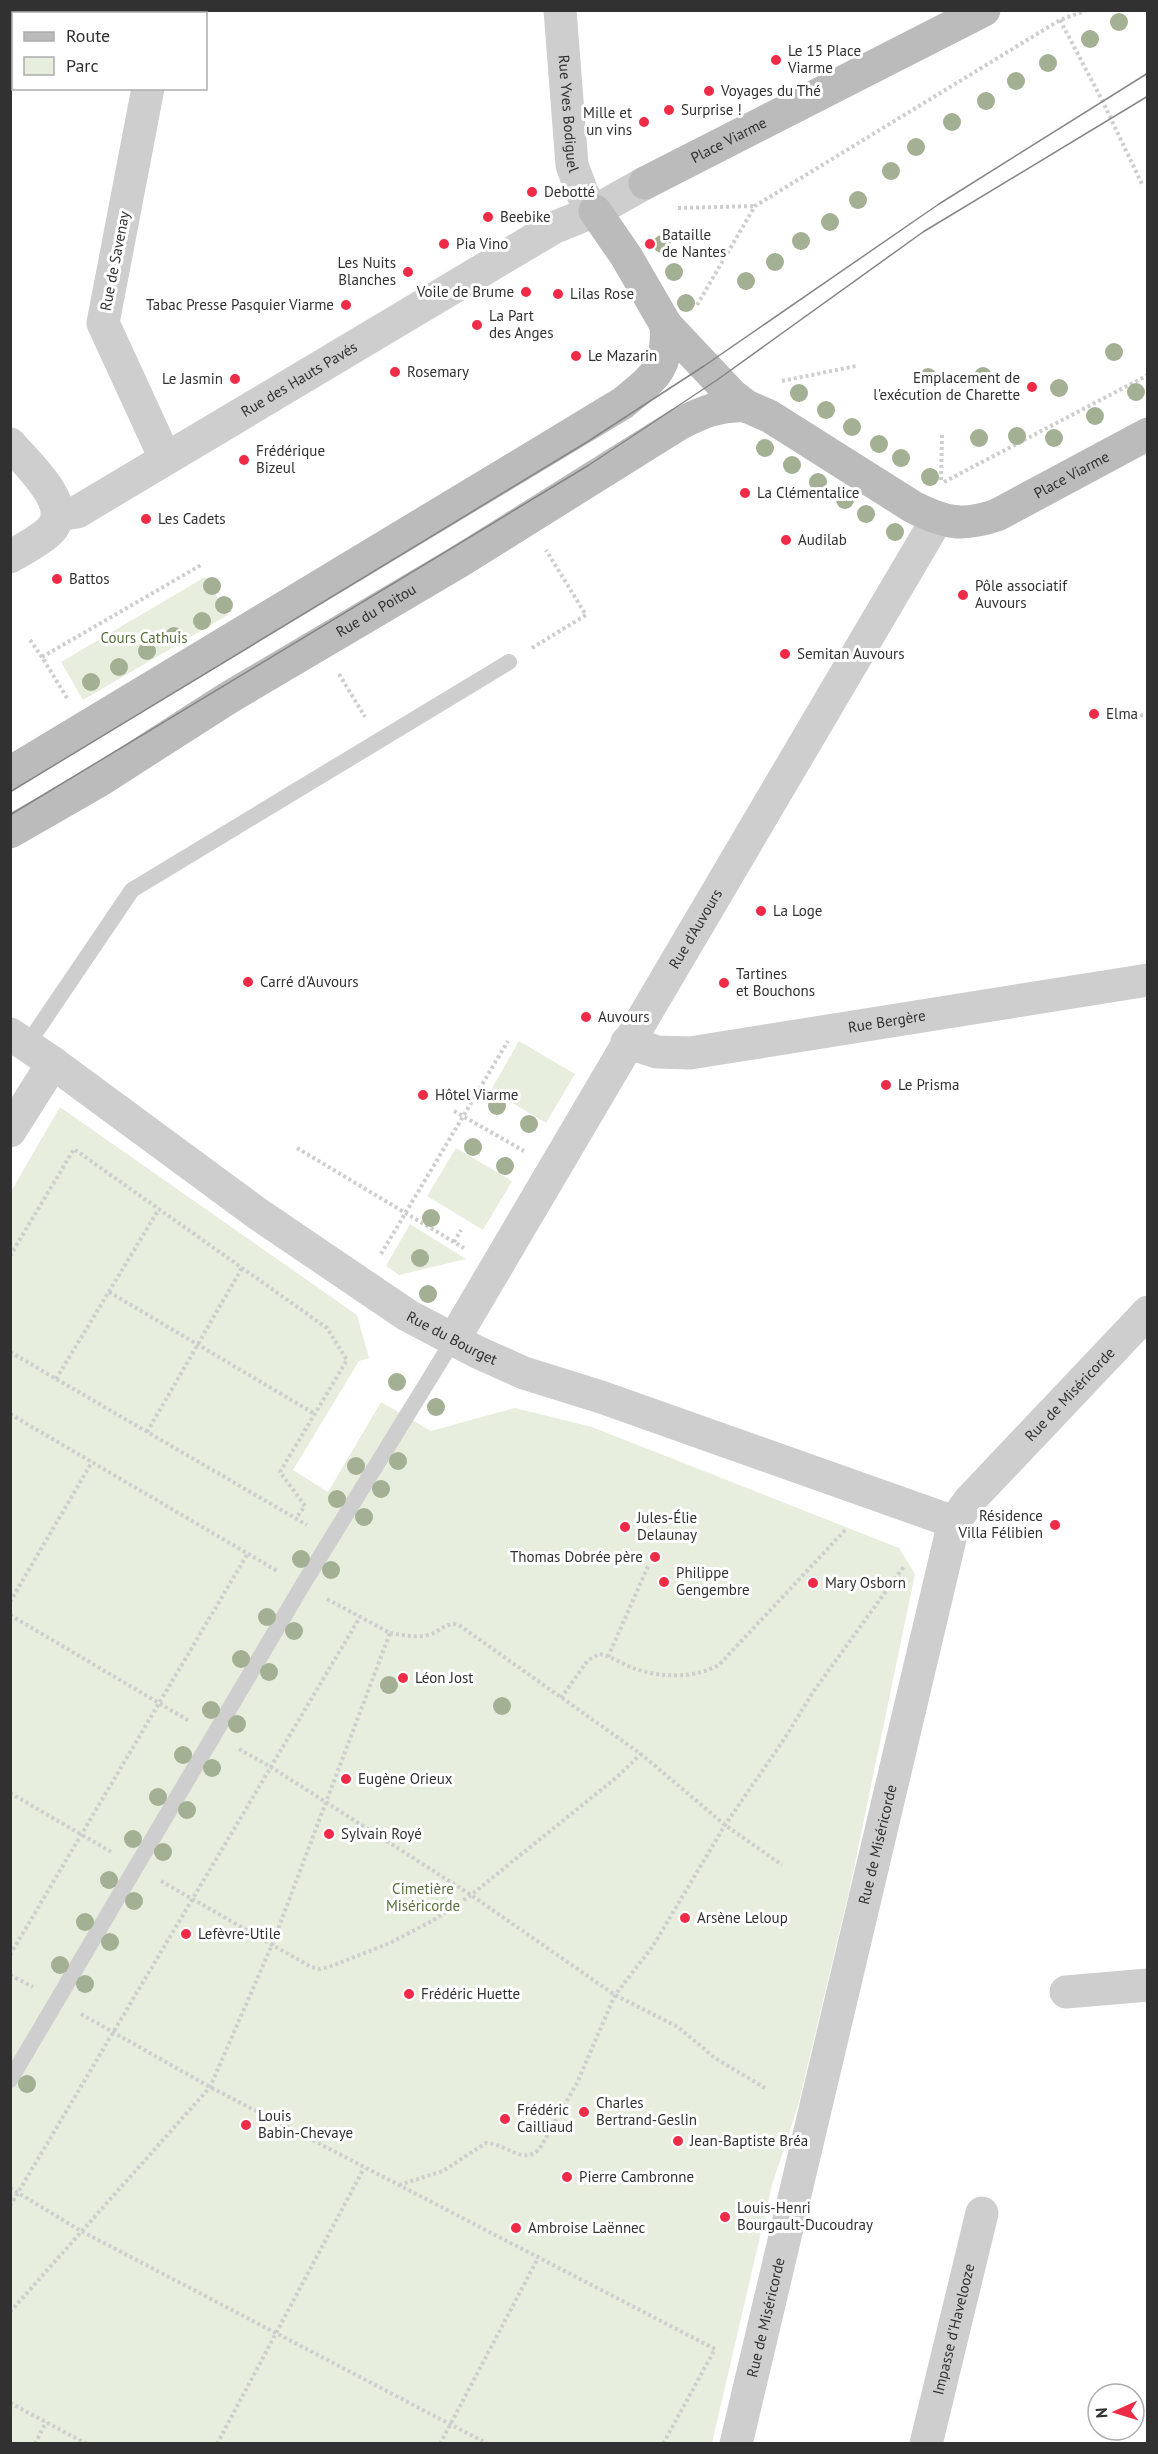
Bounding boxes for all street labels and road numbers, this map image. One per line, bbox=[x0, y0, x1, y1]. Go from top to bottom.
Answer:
street label: Rue Yves Bodiguel bbox=[555, 54, 584, 176]
street label: Place Viarme bbox=[687, 113, 770, 167]
street label: Rue de Savenay bbox=[96, 210, 133, 312]
street label: Rue des Hauts Pavés bbox=[237, 337, 361, 421]
street label: Place Viarme bbox=[1030, 447, 1112, 502]
street label: Rue du Poitou bbox=[332, 579, 419, 641]
street label: Rue d'Auvours bbox=[664, 885, 726, 972]
street label: Rue Bergère bbox=[847, 1006, 927, 1037]
street label: Rue du Bourget bbox=[403, 1307, 500, 1369]
street label: Rue de Miséricorde bbox=[1021, 1343, 1119, 1445]
street label: Rue de Miséricorde bbox=[854, 1783, 901, 1906]
street label: Rue de Miséricorde bbox=[742, 2256, 789, 2379]
street label: Impasse d'Havelooze bbox=[928, 2262, 978, 2397]

